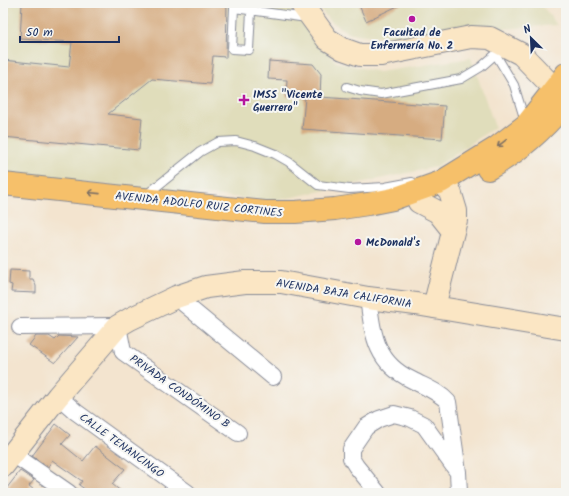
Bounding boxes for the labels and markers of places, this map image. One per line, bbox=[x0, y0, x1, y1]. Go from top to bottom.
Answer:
marker: Facultad de Enfermería No. 2 bbox=[407, 14, 417, 24]
place label: Facultad de Enfermería No. 2 bbox=[371, 24, 453, 55]
place label: IMSS "Vicente Guerrero" bbox=[253, 86, 323, 117]
marker: IMSS "Vicente Guerrero" bbox=[238, 94, 250, 106]
place label: McDonald's bbox=[366, 234, 421, 252]
marker: McDonald's bbox=[353, 237, 363, 247]

